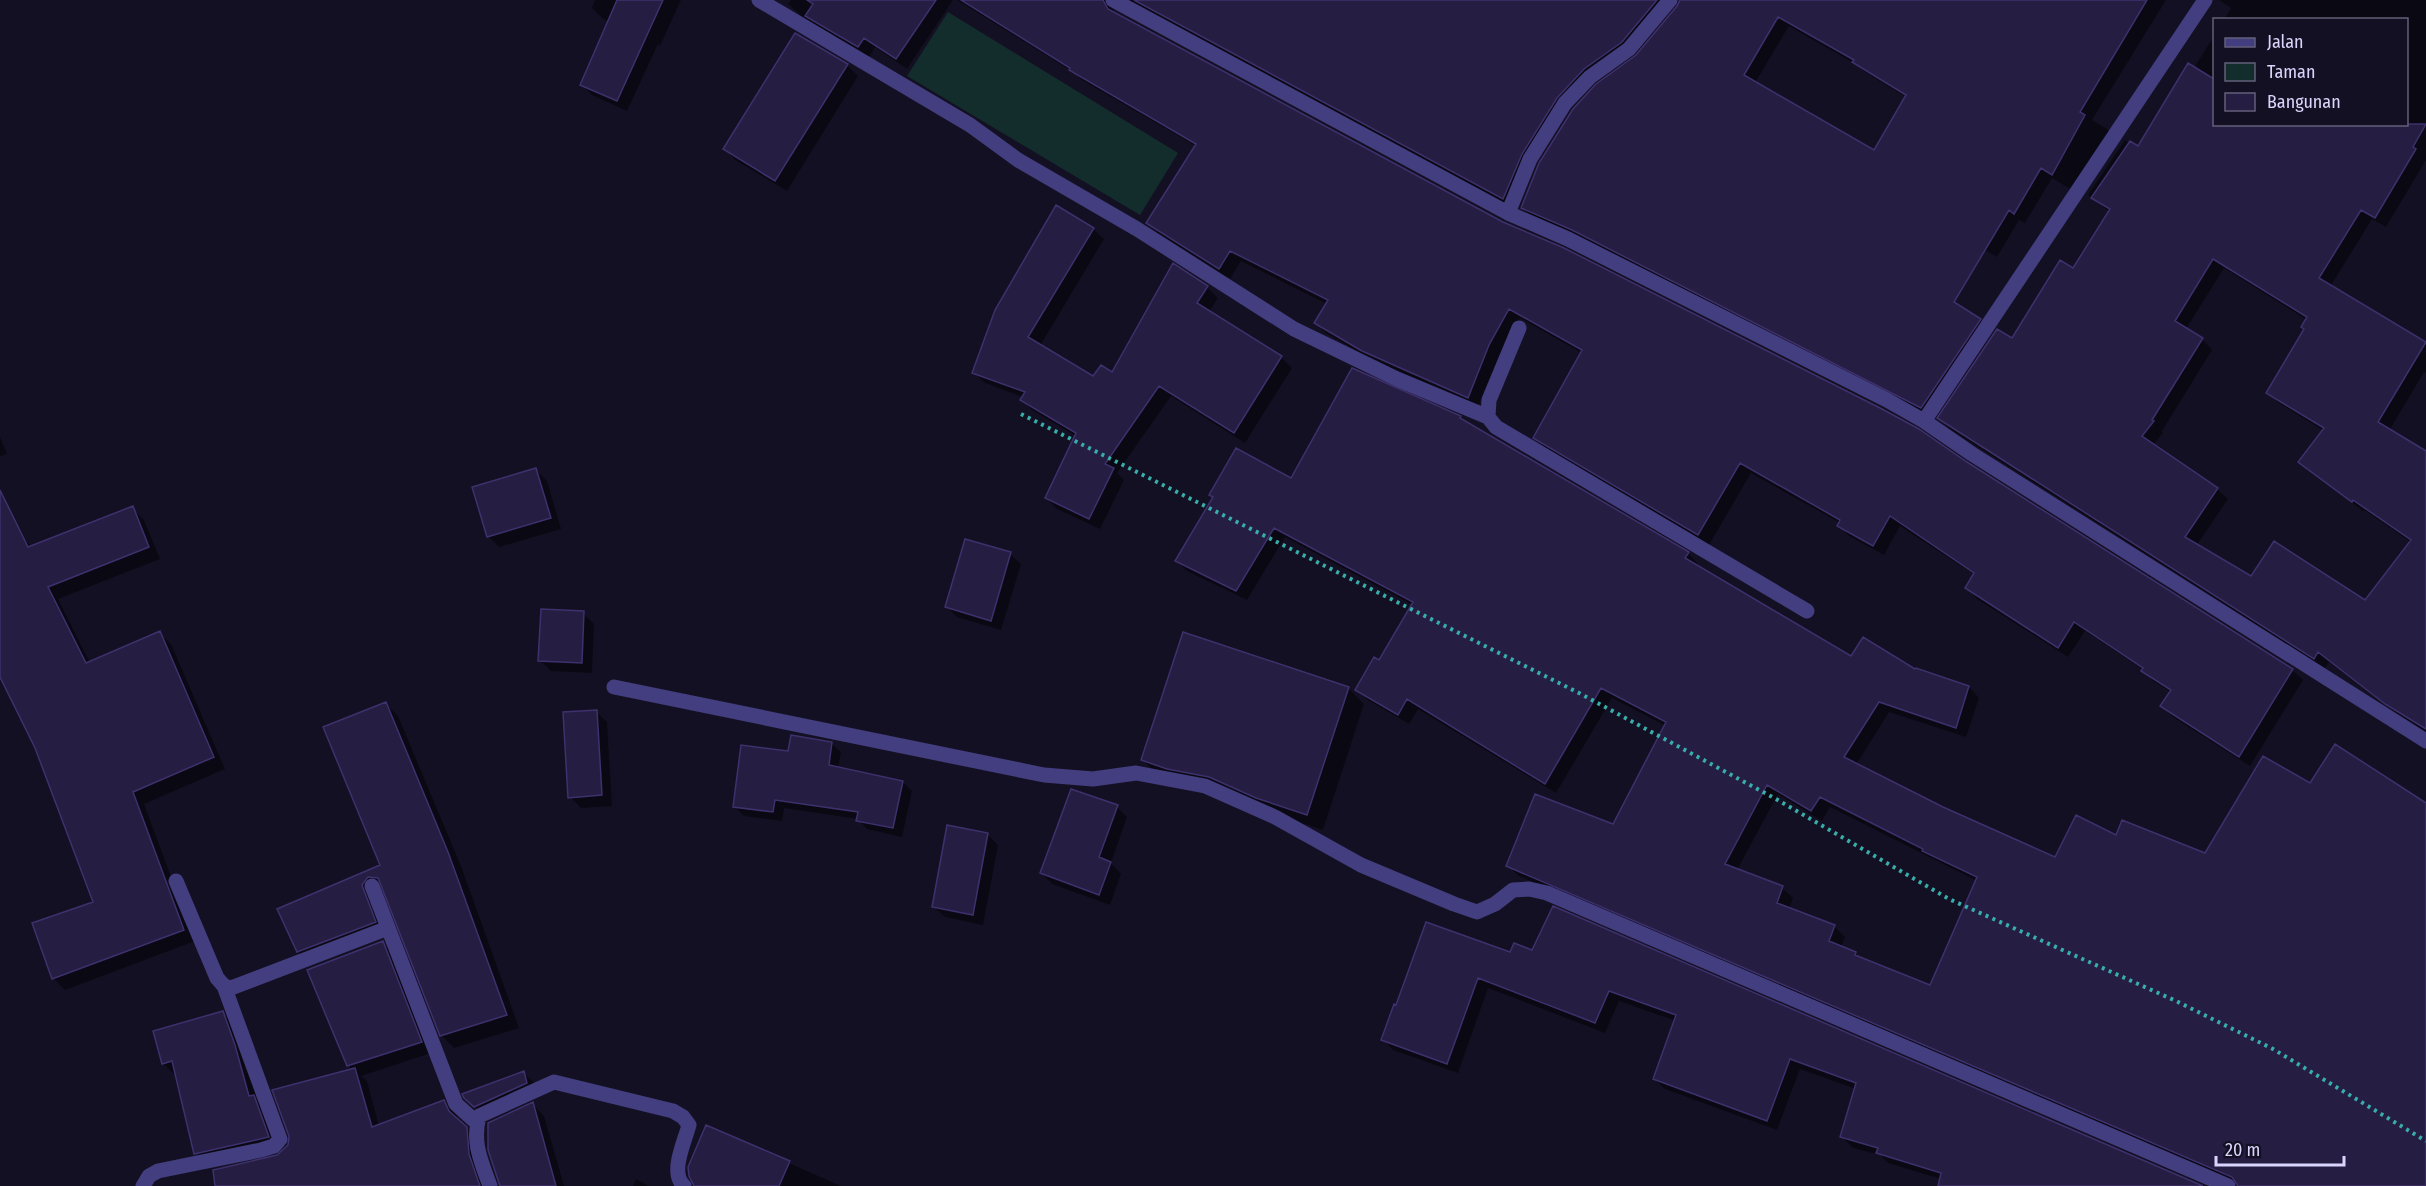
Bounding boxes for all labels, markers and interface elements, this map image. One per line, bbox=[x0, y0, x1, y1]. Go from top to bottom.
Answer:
legend bbox=[2213, 18, 2408, 126]
text: Jalan bbox=[2267, 31, 2304, 53]
text: Taman bbox=[2267, 61, 2315, 83]
text: Bangunan bbox=[2267, 91, 2341, 113]
scale bar bbox=[2216, 1129, 2344, 1167]
text: 20 m bbox=[2225, 1139, 2260, 1161]

